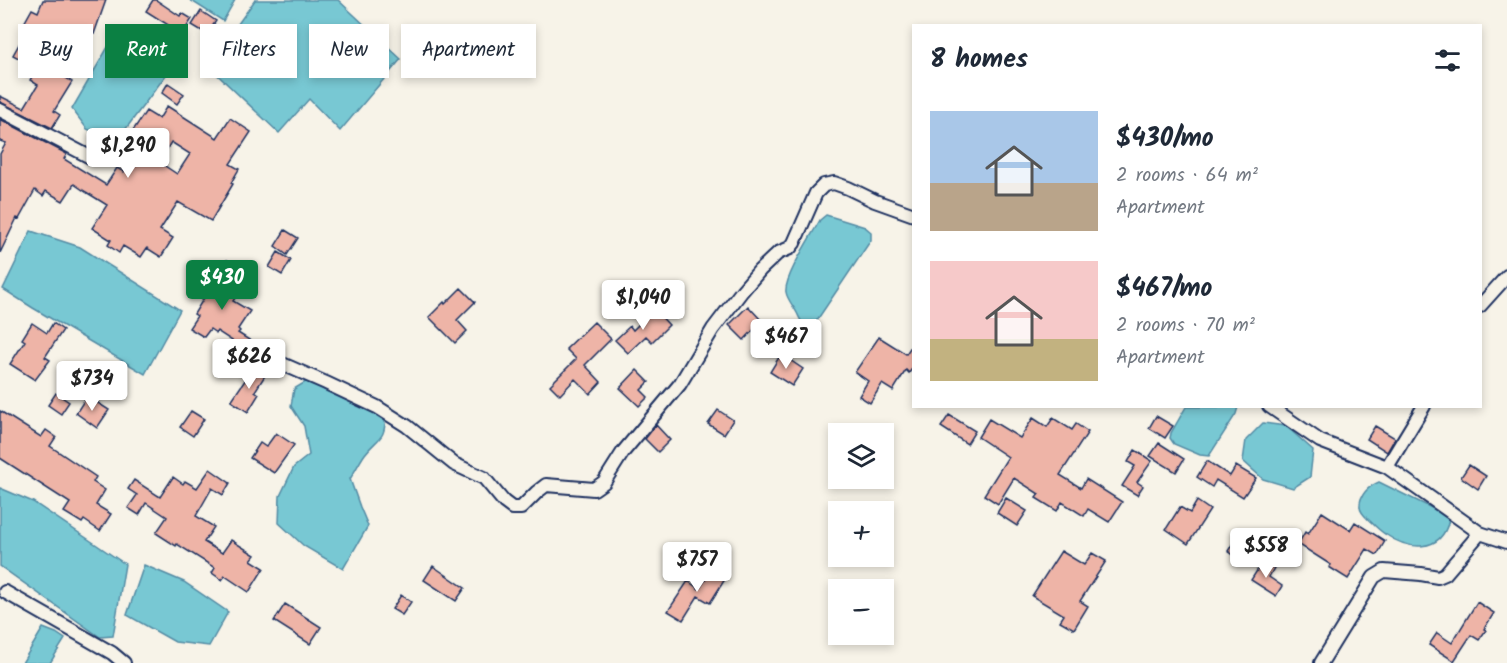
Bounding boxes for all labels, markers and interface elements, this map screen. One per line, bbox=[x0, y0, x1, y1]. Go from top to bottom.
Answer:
chip: Buy bbox=[18, 24, 93, 78]
chip: Rent bbox=[105, 24, 188, 78]
chip: Filters bbox=[200, 24, 297, 78]
chip: New bbox=[309, 24, 389, 78]
chip: Apartment bbox=[401, 24, 536, 78]
text: 8 homes bbox=[930, 39, 1028, 81]
icon: filters bbox=[1431, 44, 1464, 77]
text: $430/mo bbox=[1116, 118, 1214, 160]
pin: $1,290 bbox=[79, 128, 177, 179]
text: $1,290 bbox=[100, 131, 156, 163]
icon: home bbox=[978, 135, 1050, 207]
text: 2 rooms · 64 m² bbox=[1116, 160, 1258, 192]
text: Apartment bbox=[1116, 192, 1205, 224]
pin: $430 bbox=[186, 260, 258, 311]
text: $430 bbox=[200, 263, 244, 295]
text: $467/mo bbox=[1116, 268, 1212, 310]
pin: $1,040 bbox=[594, 280, 692, 331]
text: $1,040 bbox=[616, 283, 670, 315]
icon: home bbox=[978, 285, 1050, 357]
text: 2 rooms · 70 m² bbox=[1116, 310, 1255, 342]
pin: $467 bbox=[750, 319, 822, 370]
text: $467 bbox=[764, 322, 808, 354]
pin: $626 bbox=[213, 339, 285, 390]
text: $626 bbox=[226, 342, 272, 374]
text: Apartment bbox=[1116, 342, 1205, 374]
pin: $734 bbox=[56, 361, 128, 412]
text: $734 bbox=[70, 364, 114, 396]
map controls bbox=[828, 423, 894, 645]
button: layers bbox=[828, 423, 894, 489]
button: + bbox=[828, 501, 894, 567]
pin: $558 bbox=[1230, 528, 1302, 579]
text: $558 bbox=[1244, 531, 1288, 563]
pin: $757 bbox=[661, 542, 733, 593]
text: $757 bbox=[677, 545, 717, 577]
button: − bbox=[828, 579, 894, 645]

